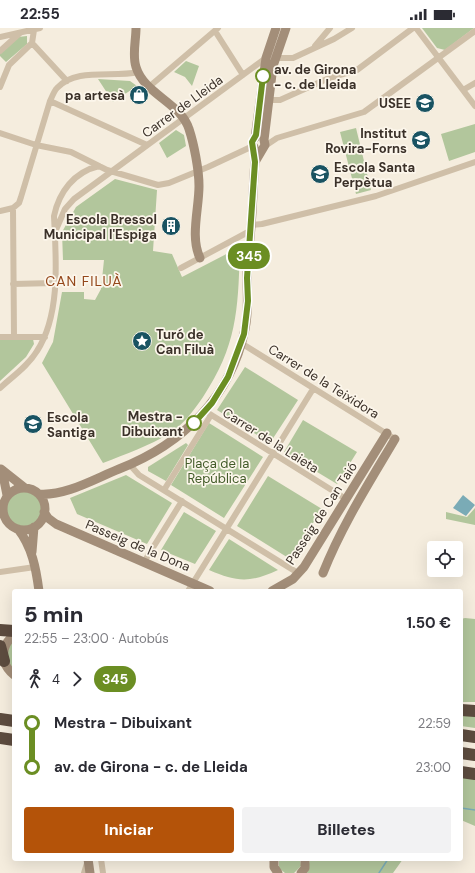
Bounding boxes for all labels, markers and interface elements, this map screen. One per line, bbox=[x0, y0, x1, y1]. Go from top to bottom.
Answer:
text: 22:55 bbox=[20, 4, 60, 24]
place label: av. de Girona - c. de Lleida bbox=[274, 61, 356, 93]
marker: av. de Girona - c. de Lleida bbox=[255, 68, 271, 84]
street label: Carrer de Lleida bbox=[139, 71, 226, 141]
shop icon: pa artesà bbox=[128, 84, 150, 106]
place label: pa artesà bbox=[65, 87, 125, 104]
school or university icon: USEE bbox=[414, 92, 436, 114]
place label: USEE bbox=[379, 95, 411, 112]
place label: Institut Rovira-Forns bbox=[325, 125, 407, 157]
school or university icon: Institut Rovira-Forns bbox=[410, 129, 432, 151]
place label: Escola Santa Perpètua bbox=[334, 159, 415, 191]
school or university icon: Escola Santa Perpètua bbox=[309, 163, 331, 185]
place label: Escola Bressol Municipal l'Espiga bbox=[44, 211, 157, 243]
building icon: Escola Bressol Municipal l'Espiga bbox=[160, 215, 182, 237]
line badge: 345 bbox=[226, 243, 272, 269]
text: 345 bbox=[236, 247, 262, 265]
district label: CAN FILUÀ bbox=[45, 272, 123, 290]
place label: Turó de Can Filuà bbox=[156, 326, 214, 358]
place icon: Turó de Can Filuà bbox=[131, 330, 153, 352]
street label: Carrer de la Teixidora bbox=[265, 340, 382, 422]
street label: Carrer de la Laieta bbox=[219, 404, 322, 477]
place label: Mestra - Dibuixant bbox=[122, 408, 183, 440]
place label: Escola Santiga bbox=[47, 409, 95, 441]
school or university icon: Escola Santiga bbox=[22, 413, 44, 435]
marker: Mestra - Dibuixant bbox=[186, 415, 202, 431]
park label: Plaça de la República bbox=[185, 455, 249, 487]
street label: Passeig de Can Taió bbox=[282, 458, 361, 568]
street label: Passeig de la Dona bbox=[83, 516, 193, 575]
map controls bbox=[427, 541, 463, 577]
button: locate bbox=[427, 541, 463, 577]
text: 5 min bbox=[24, 600, 83, 629]
text: 1.50 € bbox=[406, 613, 451, 633]
text: 22:55 – 23:00 · Autobús bbox=[24, 630, 169, 647]
icon: walk bbox=[24, 668, 46, 690]
icon: forward bbox=[66, 668, 88, 690]
text: 345 bbox=[102, 670, 128, 688]
text: 4 bbox=[52, 671, 60, 688]
text: Mestra - Dibuixant bbox=[54, 713, 192, 733]
text: 22:59 bbox=[418, 715, 451, 732]
text: av. de Girona - c. de Lleida bbox=[54, 757, 248, 777]
text: 23:00 bbox=[415, 759, 451, 776]
button: Iniciar bbox=[24, 807, 234, 853]
button: Billetes bbox=[242, 807, 451, 853]

